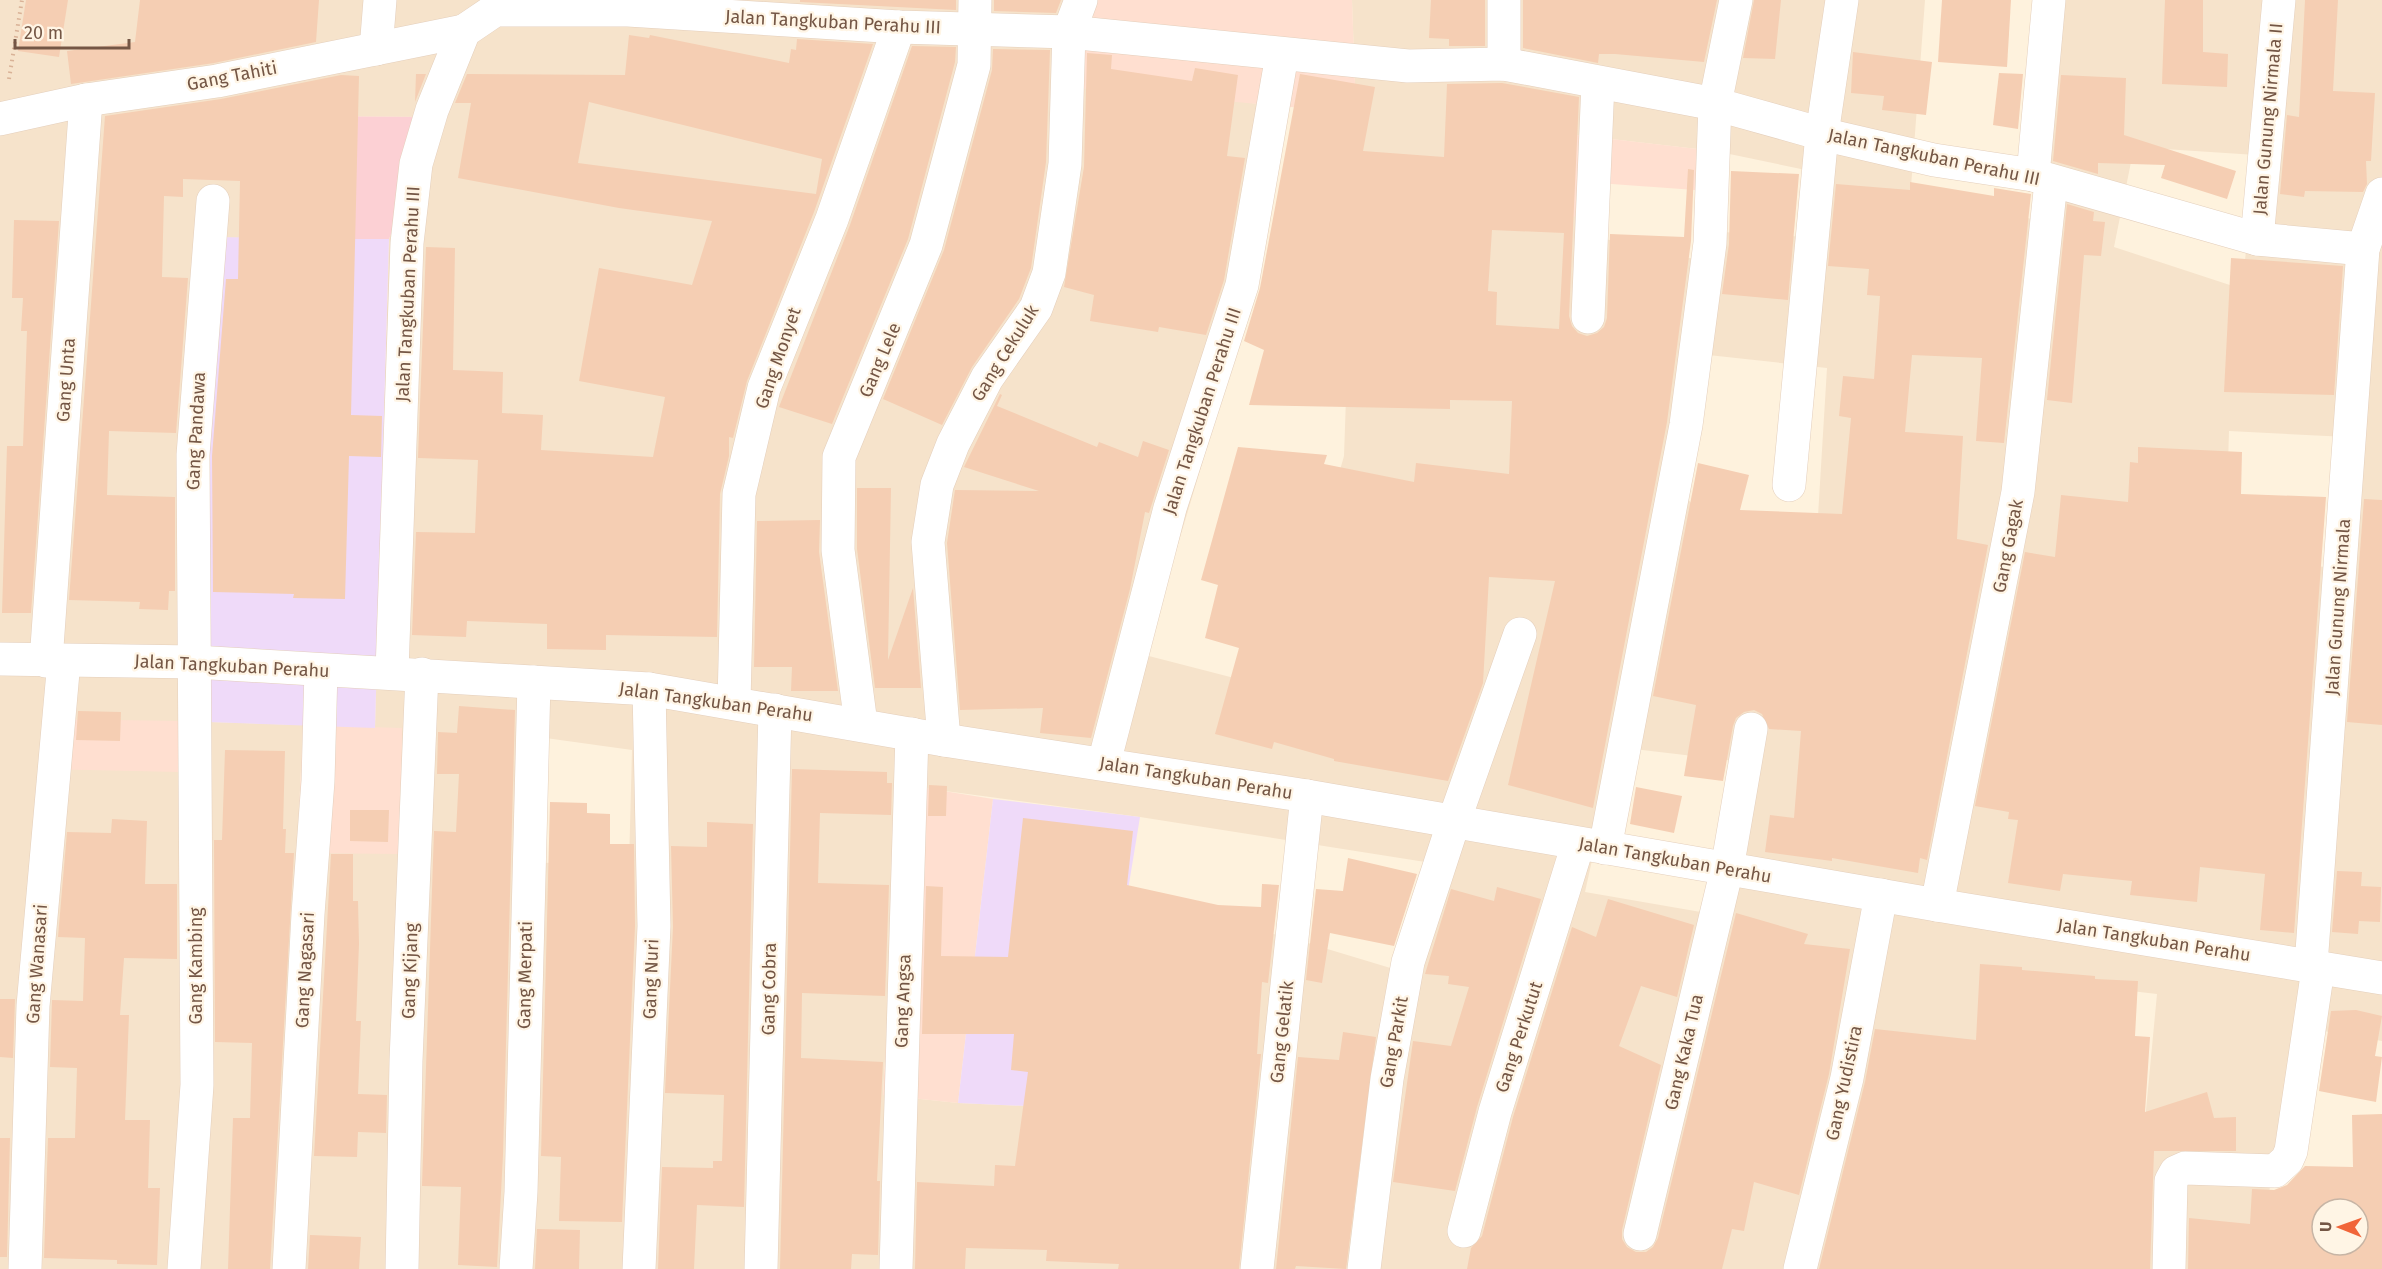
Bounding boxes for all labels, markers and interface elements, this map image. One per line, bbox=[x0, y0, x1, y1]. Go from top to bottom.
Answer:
street label: Jalan Tangkuban Perahu III bbox=[724, 5, 942, 39]
scale bar bbox=[15, 12, 129, 50]
text: 20 m bbox=[24, 22, 63, 44]
street label: Jalan Gunung Nirmala II bbox=[2249, 22, 2287, 216]
street label: Gang Tahiti bbox=[185, 56, 279, 96]
street label: Jalan Tangkuban Perahu III bbox=[1826, 124, 2042, 190]
street label: Jalan Tangkuban Perahu III bbox=[391, 185, 425, 403]
street label: Gang Cekuluk bbox=[967, 300, 1044, 405]
street label: Gang Monyet bbox=[750, 304, 806, 412]
street label: Jalan Tangkuban Perahu III bbox=[1158, 305, 1246, 517]
street label: Gang Lele bbox=[854, 319, 906, 401]
street label: Gang Unta bbox=[52, 337, 80, 423]
street label: Gang Pandawa bbox=[182, 371, 210, 491]
street label: Gang Gagak bbox=[1988, 497, 2028, 595]
street label: Jalan Gunung Nirmala bbox=[2321, 518, 2355, 696]
street label: Jalan Tangkuban Perahu bbox=[134, 650, 330, 682]
street label: Jalan Tangkuban Perahu bbox=[618, 677, 814, 727]
street label: Jalan Tangkuban Perahu bbox=[1098, 752, 1294, 804]
street label: Jalan Tangkuban Perahu bbox=[1577, 832, 1773, 888]
street label: Gang Wanasari bbox=[22, 903, 52, 1025]
street label: Gang Kambing bbox=[185, 907, 207, 1025]
street label: Gang Nagasari bbox=[291, 911, 319, 1029]
street label: Jalan Tangkuban Perahu bbox=[2056, 914, 2252, 966]
street label: Gang Merpati bbox=[513, 921, 537, 1029]
street label: Gang Kijang bbox=[397, 922, 423, 1019]
street label: Gang Nuri bbox=[639, 938, 663, 1020]
street label: Gang Cobra bbox=[757, 942, 781, 1036]
street label: Gang Angsa bbox=[890, 954, 916, 1048]
street label: Gang Perkutut bbox=[1491, 978, 1547, 1095]
street label: Gang Gelatik bbox=[1266, 979, 1298, 1084]
street label: Gang Kaka Tua bbox=[1660, 992, 1708, 1112]
street label: Gang Parkit bbox=[1375, 994, 1413, 1090]
street label: Gang Yudistira bbox=[1821, 1023, 1867, 1143]
north arrow bbox=[2310, 1197, 2370, 1257]
text: U bbox=[2316, 1221, 2335, 1232]

